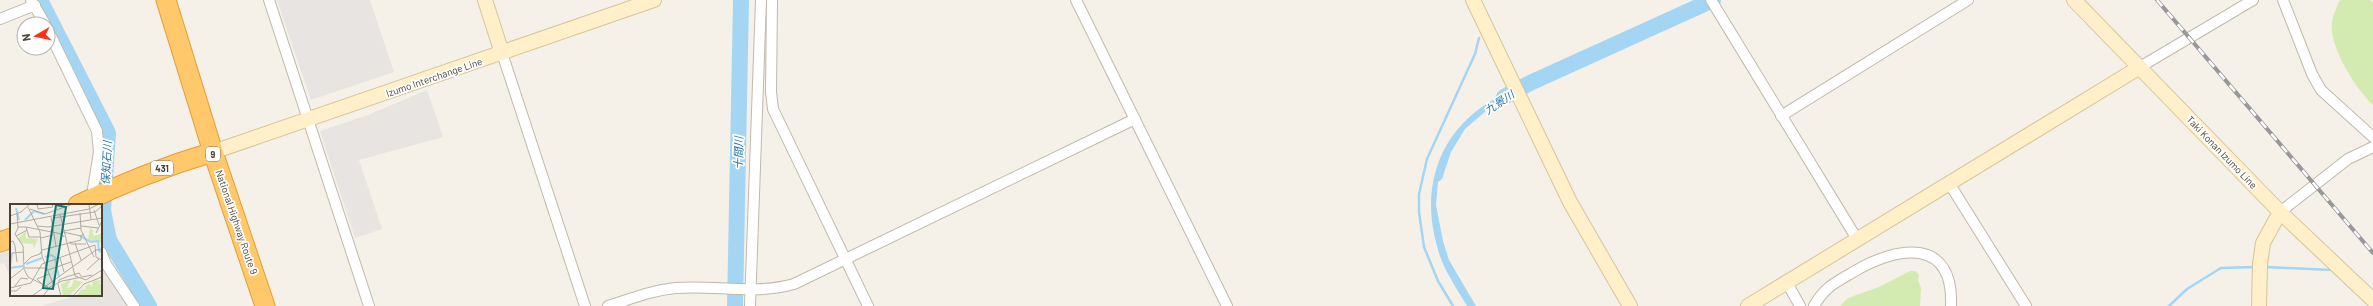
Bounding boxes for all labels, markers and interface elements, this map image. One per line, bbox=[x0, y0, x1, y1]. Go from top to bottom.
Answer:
north arrow bbox=[16, 16, 56, 56]
text: N bbox=[19, 33, 33, 42]
street label: Izumo Interchange Line bbox=[384, 55, 484, 99]
water label: 九景川 bbox=[1482, 87, 1517, 117]
street label: Taki Konan Izumo Line bbox=[2184, 113, 2260, 191]
water label: 十間川 bbox=[731, 135, 745, 170]
water label: 保知石川 bbox=[98, 140, 114, 185]
road number: 9 bbox=[206, 147, 220, 161]
road number: 431 bbox=[151, 161, 173, 175]
street label: National Highway Route 9 bbox=[213, 168, 261, 276]
inset map bbox=[10, 204, 102, 296]

